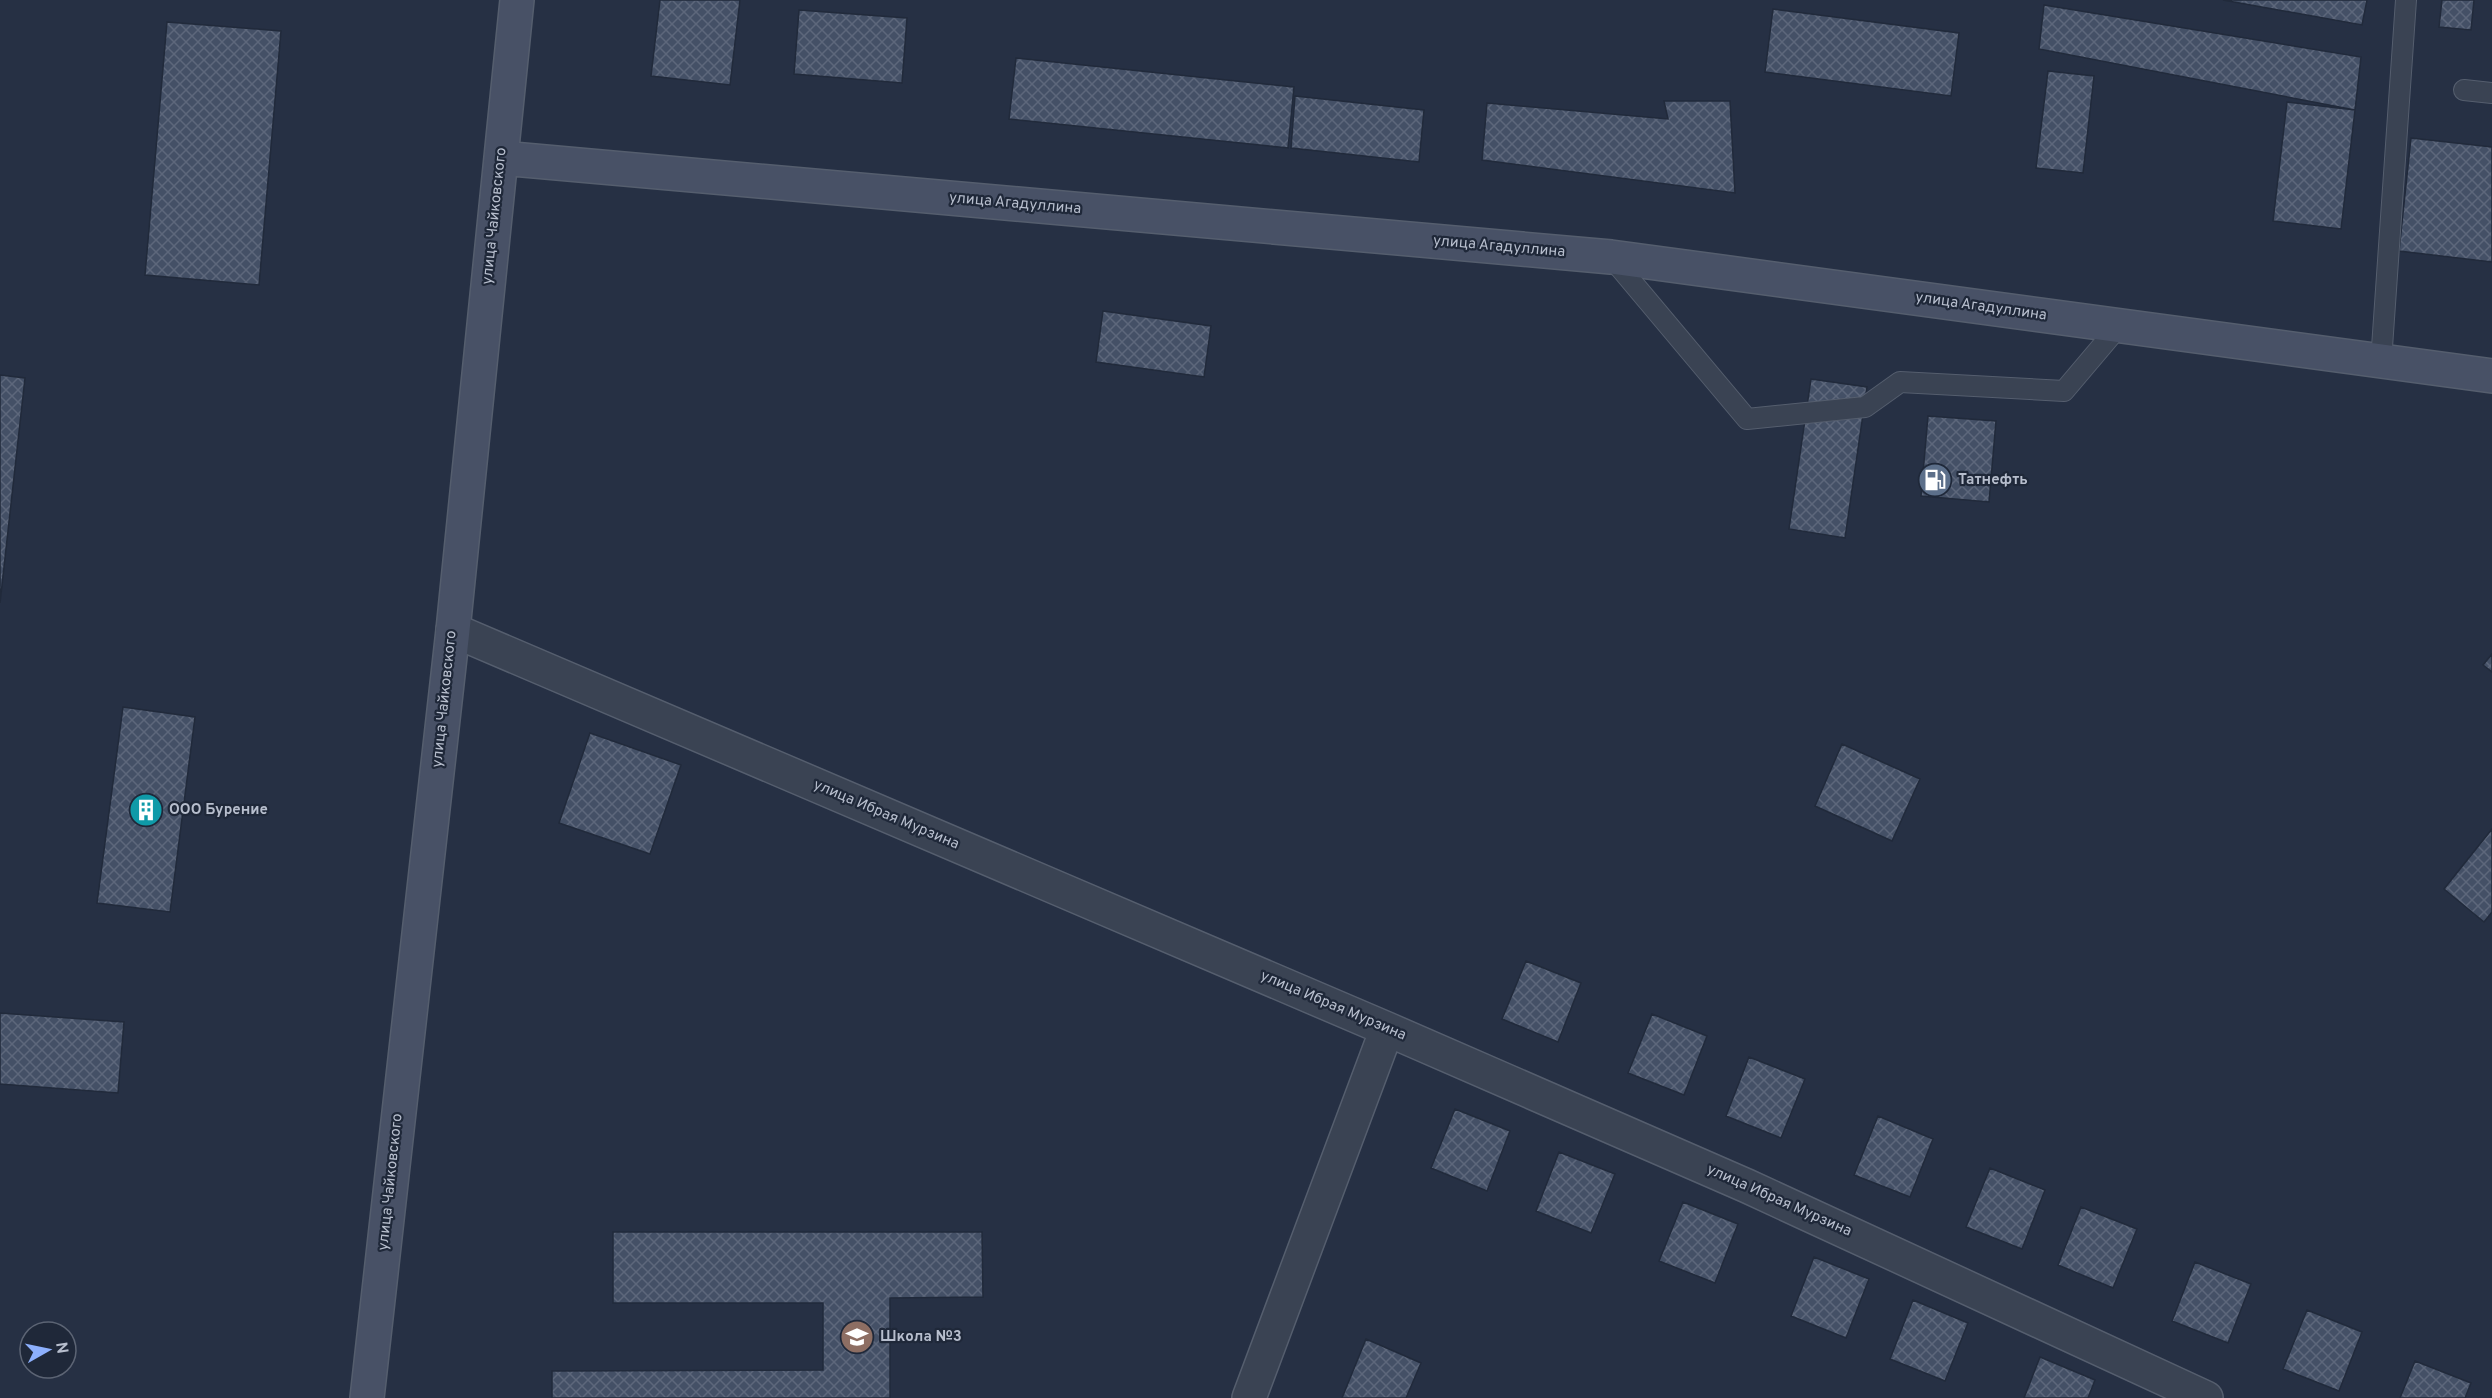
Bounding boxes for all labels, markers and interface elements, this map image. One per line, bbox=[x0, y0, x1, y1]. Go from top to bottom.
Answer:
street label: улица Чайковского bbox=[478, 146, 512, 286]
street label: улица Агадуллина bbox=[948, 189, 1082, 219]
street label: улица Агадуллина bbox=[1432, 232, 1566, 262]
street label: улица Агадуллина bbox=[1914, 288, 2048, 326]
fuel station icon: Татнефть bbox=[1917, 462, 1953, 498]
place label: Татнефть bbox=[1958, 471, 2028, 490]
street label: улица Чайковского bbox=[428, 629, 462, 769]
street label: улица Ибрая Мурзина bbox=[810, 776, 962, 854]
building icon: ООО Бурение bbox=[128, 792, 164, 828]
place label: ООО Бурение bbox=[169, 801, 268, 820]
street label: улица Ибрая Мурзина bbox=[1257, 967, 1409, 1045]
street label: улица Чайковского bbox=[374, 1112, 408, 1252]
street label: улица Ибрая Мурзина bbox=[1704, 1160, 1854, 1242]
school or university icon: Школа №3 bbox=[839, 1319, 875, 1355]
north arrow bbox=[18, 1320, 78, 1380]
place label: Школа №3 bbox=[880, 1328, 962, 1347]
text: N bbox=[50, 1341, 72, 1355]

